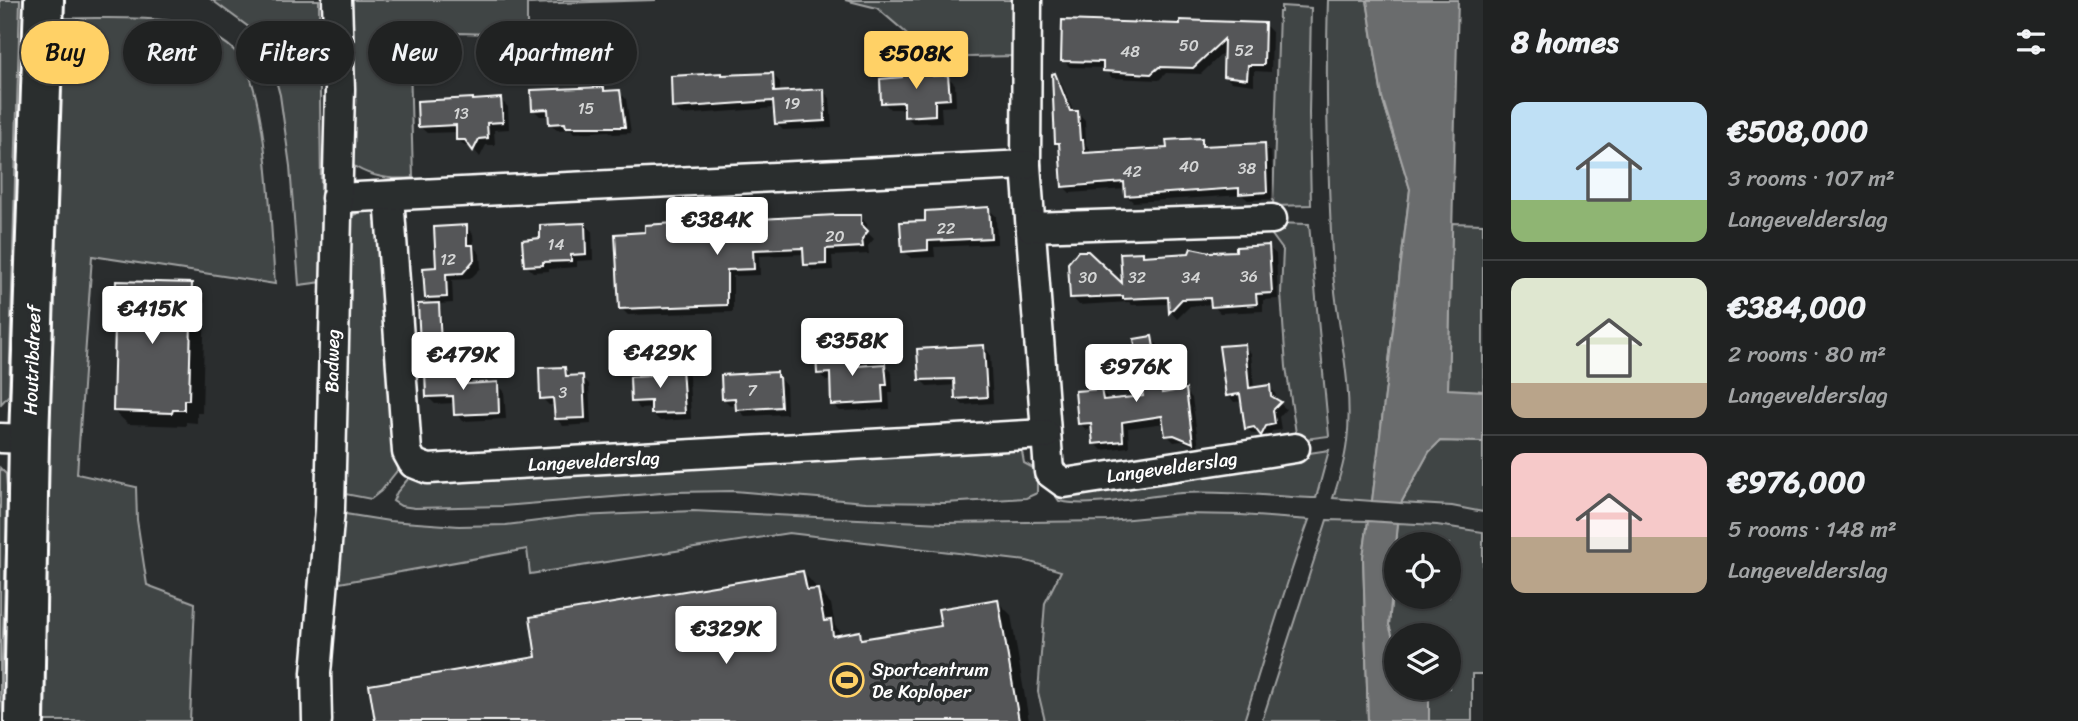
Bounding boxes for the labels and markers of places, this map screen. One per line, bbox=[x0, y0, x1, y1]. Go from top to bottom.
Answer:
pin: €508K bbox=[867, 32, 965, 91]
pin: €384K bbox=[668, 198, 766, 257]
pin: €415K bbox=[103, 286, 201, 346]
pin: €358K bbox=[803, 318, 901, 378]
pin: €429K bbox=[611, 330, 709, 390]
pin: €479K bbox=[414, 332, 512, 392]
pin: €976K bbox=[1087, 344, 1185, 404]
pin: €329K bbox=[677, 606, 775, 666]
place label: Sportcentrum De Koploper bbox=[872, 653, 989, 708]
sports icon: Sportcentrum De Koploper bbox=[828, 661, 866, 699]

